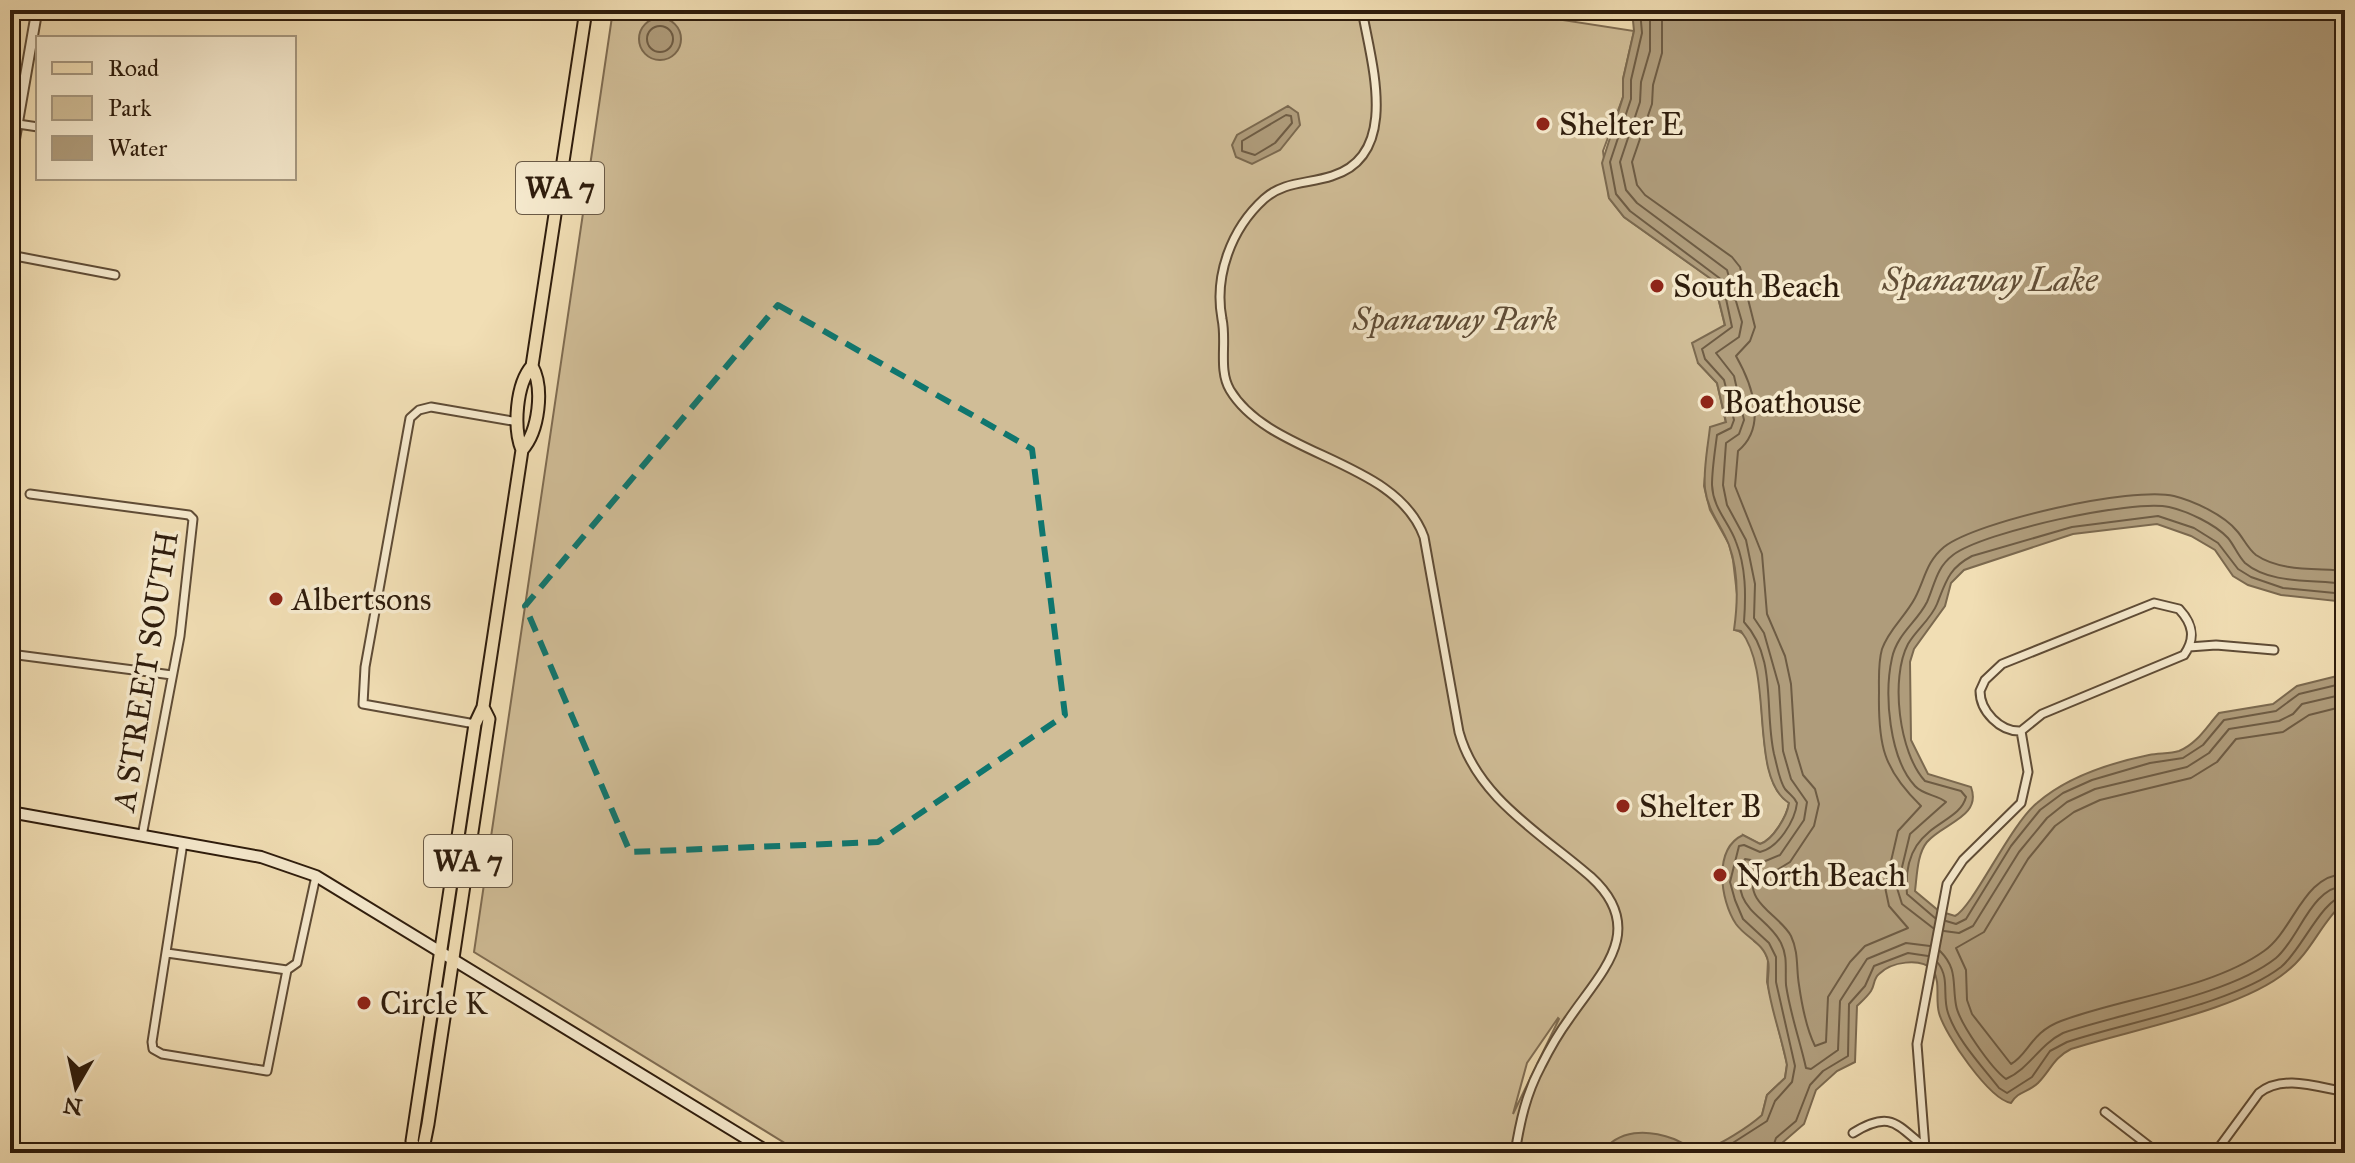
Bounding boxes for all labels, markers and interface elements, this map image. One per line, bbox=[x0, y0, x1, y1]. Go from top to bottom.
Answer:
legend bbox=[36, 36, 296, 180]
text: Road bbox=[108, 53, 159, 83]
text: Park bbox=[108, 93, 152, 123]
place label: Shelter E bbox=[1559, 105, 1683, 144]
marker: Shelter E bbox=[1534, 115, 1552, 133]
text: Water bbox=[108, 133, 167, 163]
road number: WA 7 bbox=[516, 162, 604, 214]
water label: Spanaway Lake bbox=[1881, 259, 2099, 301]
place label: South Beach bbox=[1673, 267, 1840, 306]
marker: South Beach bbox=[1648, 277, 1666, 295]
park label: Spanaway Park bbox=[1352, 300, 1557, 339]
place label: Boathouse bbox=[1723, 383, 1861, 422]
marker: Boathouse bbox=[1698, 393, 1716, 411]
street label: A STREET SOUTH bbox=[104, 528, 187, 816]
place label: Albertsons bbox=[290, 580, 431, 619]
marker: Albertsons bbox=[267, 590, 285, 608]
place label: Shelter B bbox=[1639, 787, 1762, 826]
marker: Shelter B bbox=[1614, 797, 1632, 815]
road number: WA 7 bbox=[424, 835, 512, 887]
place label: North Beach bbox=[1736, 856, 1906, 895]
marker: North Beach bbox=[1711, 866, 1729, 884]
place label: Circle K bbox=[380, 984, 489, 1023]
marker: Circle K bbox=[355, 994, 373, 1012]
north arrow bbox=[36, 1047, 116, 1127]
text: N bbox=[61, 1091, 84, 1121]

